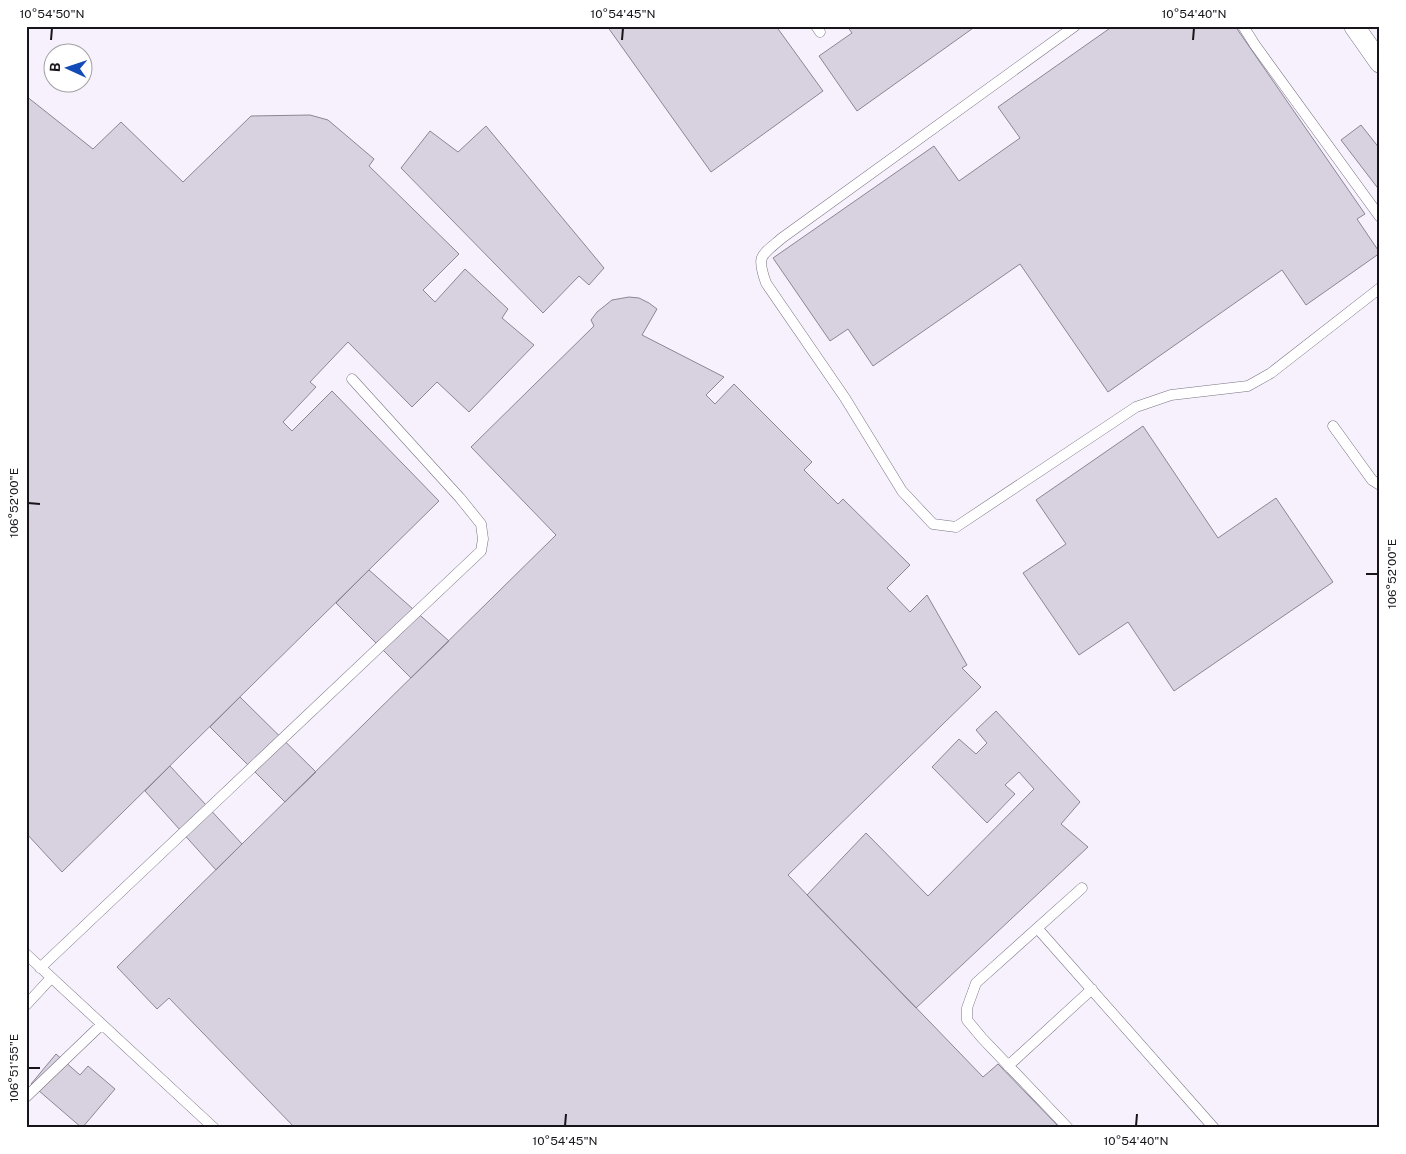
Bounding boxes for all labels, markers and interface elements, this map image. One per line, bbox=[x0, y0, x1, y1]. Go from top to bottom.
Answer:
text: 10°54'50"N bbox=[19, 7, 85, 21]
text: 10°54'45"N bbox=[590, 7, 656, 21]
text: 10°54'40"N bbox=[1161, 7, 1227, 21]
north arrow bbox=[42, 42, 92, 92]
text: B bbox=[47, 62, 63, 73]
text: 106°52'00"E bbox=[7, 468, 21, 538]
text: 106°52'00"E bbox=[1385, 539, 1399, 609]
text: 106°51'55"E bbox=[7, 1034, 21, 1102]
text: 10°54'45"N bbox=[532, 1134, 598, 1148]
text: 10°54'40"N bbox=[1103, 1134, 1169, 1148]

